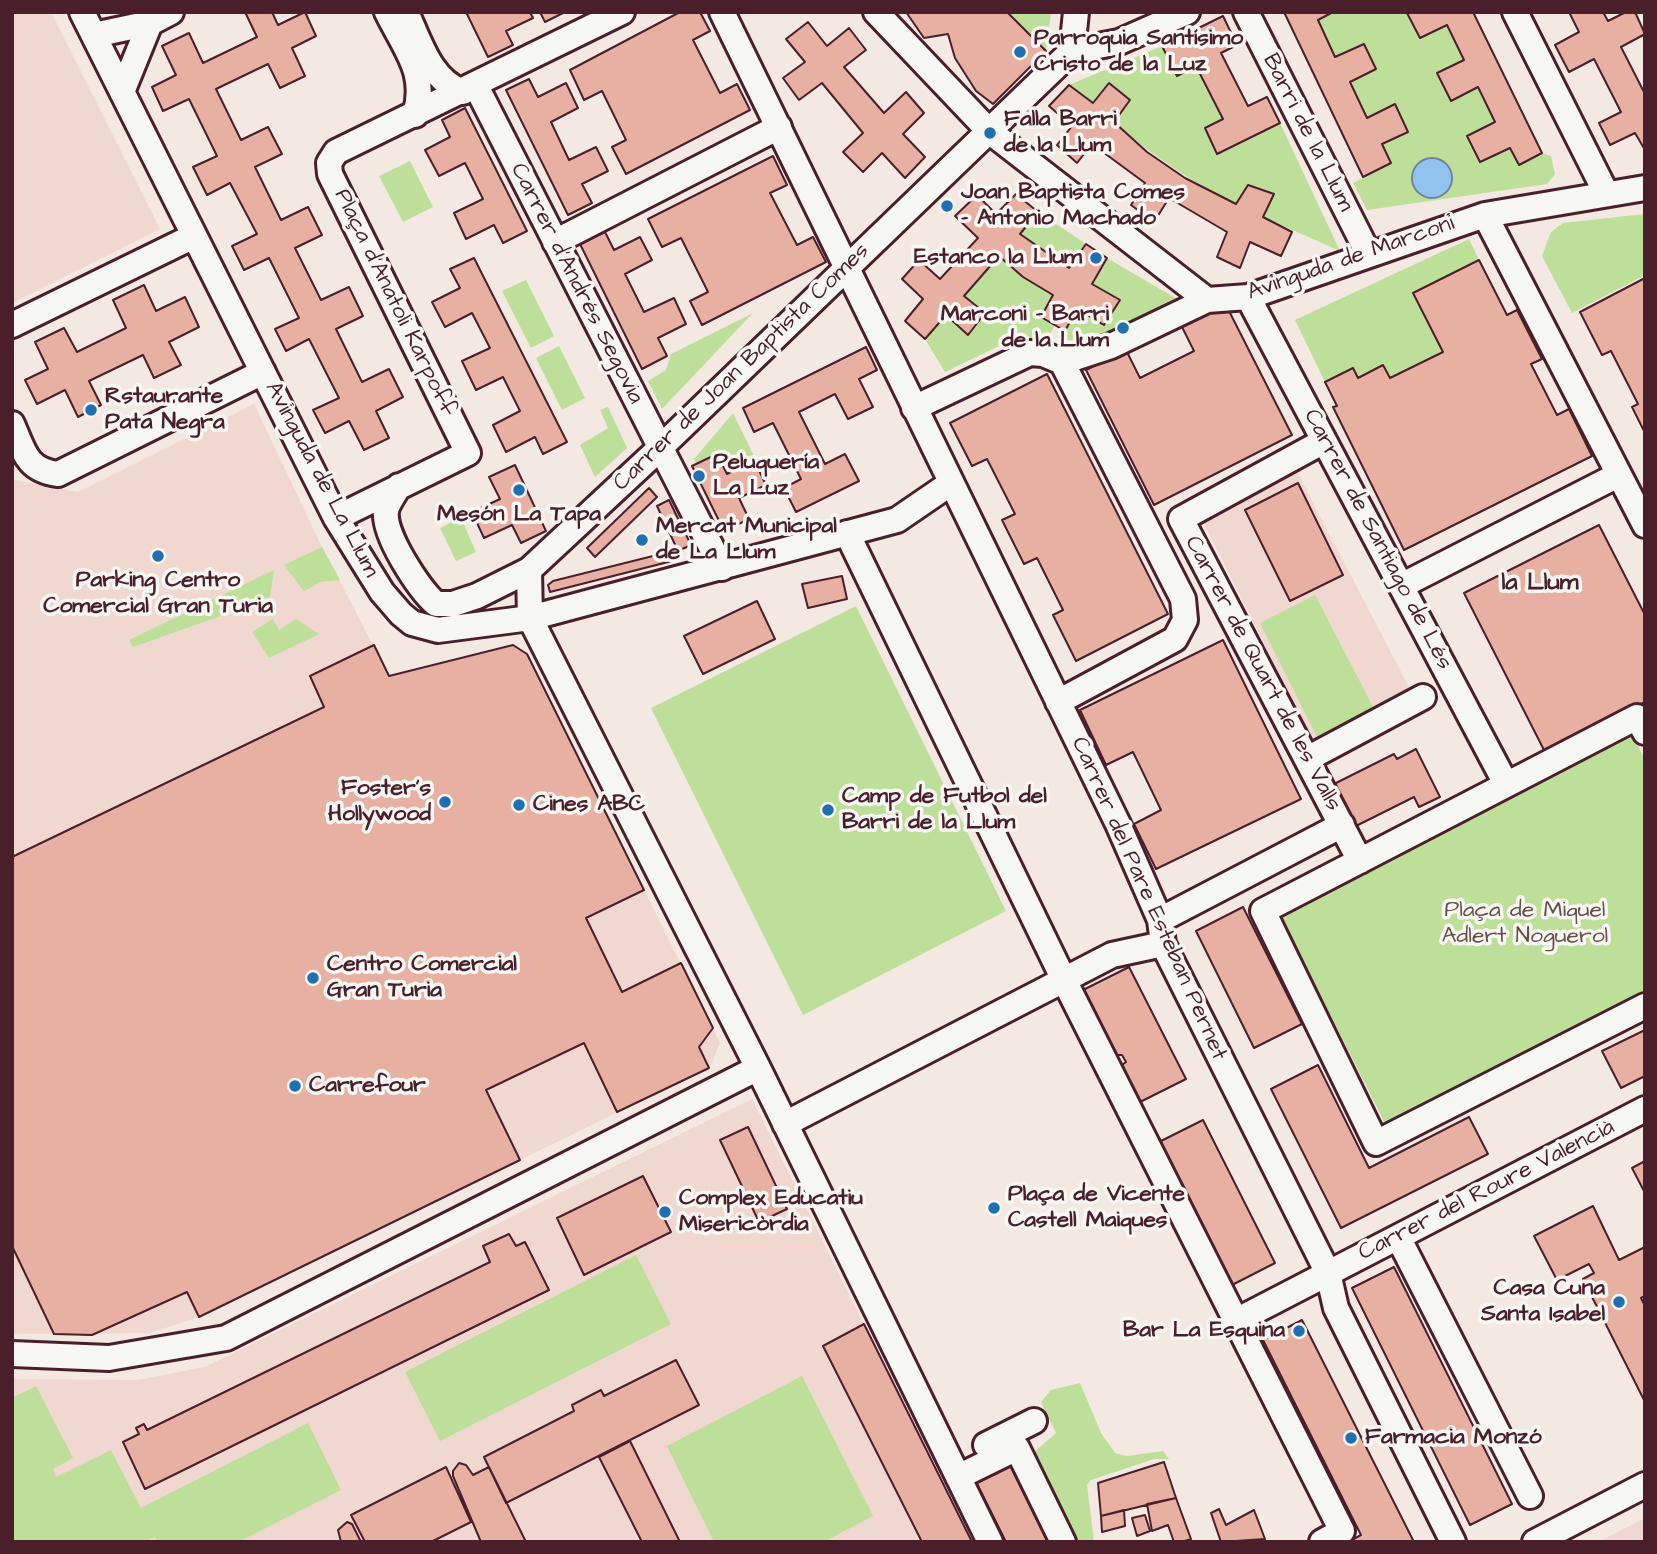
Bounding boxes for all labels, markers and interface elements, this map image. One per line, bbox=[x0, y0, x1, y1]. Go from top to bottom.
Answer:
place label: Parroquia Santísimo Cristo de la Luz bbox=[1034, 25, 1243, 79]
marker: Parroquia Santísimo Cristo de la Luz bbox=[1012, 44, 1028, 60]
street label: Barri de la Llum bbox=[1255, 50, 1359, 216]
place label: Falla Barri de la Llum bbox=[1004, 106, 1117, 160]
marker: Falla Barri de la Llum bbox=[982, 125, 998, 141]
street label: Carrer d'Andrés Segovia bbox=[503, 159, 649, 409]
place label: Joan Baptista Comes - Antonio Machado bbox=[961, 179, 1185, 233]
street label: Plaça d'Anatoli Karpoff bbox=[327, 185, 461, 421]
marker: Joan Baptista Comes - Antonio Machado bbox=[939, 198, 955, 214]
street label: Avinguda de Marconi bbox=[1244, 211, 1458, 307]
street label: Carrer de Joan Baptista Comes bbox=[608, 238, 876, 498]
place label: Estanco la Llum bbox=[914, 244, 1082, 272]
marker: Estanco la Llum bbox=[1088, 250, 1104, 266]
place label: Marconi - Barri de la Llum bbox=[941, 301, 1109, 355]
marker: Marconi - Barri de la Llum bbox=[1115, 320, 1131, 336]
street label: Avinguda de La Llum bbox=[258, 378, 384, 582]
place label: Rstaurante Pata Negra bbox=[105, 383, 225, 437]
marker: Rstaurante Pata Negra bbox=[83, 402, 99, 418]
street label: Carrer de Santiago de Lés bbox=[1297, 405, 1457, 675]
place label: Peluquería La Luz bbox=[713, 449, 819, 503]
marker: Peluquería La Luz bbox=[691, 468, 707, 484]
marker: Mesón La Tapa bbox=[511, 482, 527, 498]
place label: Mesón La Tapa bbox=[437, 501, 601, 529]
place label: Mercat Municipal de La Llum bbox=[656, 513, 837, 567]
marker: Mercat Municipal de La Llum bbox=[634, 532, 650, 548]
street label: Carrer de Quart de les Valls bbox=[1178, 532, 1346, 816]
marker: Parking Centro Comercial Gran Turia bbox=[150, 548, 166, 564]
place label: Parking Centro Comercial Gran Turia bbox=[43, 567, 273, 621]
district label: la Llum bbox=[1502, 570, 1578, 598]
street label: Carrer del Pare Esteban Pernet bbox=[1064, 733, 1232, 1065]
place label: Foster's Hollywood bbox=[328, 775, 431, 829]
place label: Camp de Futbol del Barri de la Llum bbox=[842, 783, 1047, 837]
place label: Cines ABC bbox=[533, 791, 645, 819]
marker: Foster's Hollywood bbox=[437, 794, 453, 810]
marker: Cines ABC bbox=[511, 797, 527, 813]
marker: Camp de Futbol del Barri de la Llum bbox=[820, 802, 836, 818]
park label: Plaça de Miquel Adlert Noguerol bbox=[1442, 897, 1608, 951]
place label: Centro Comercial Gran Turia bbox=[327, 951, 517, 1005]
marker: Centro Comercial Gran Turia bbox=[305, 970, 321, 986]
place label: Carrefour bbox=[309, 1072, 426, 1100]
marker: Carrefour bbox=[287, 1078, 303, 1094]
street label: Carrer del Roure Valencià bbox=[1354, 1114, 1620, 1268]
place label: Plaça de Vicente Castell Maiques bbox=[1008, 1181, 1185, 1235]
place label: Complex Educatiu Misericòrdia bbox=[679, 1185, 863, 1239]
marker: Plaça de Vicente Castell Maiques bbox=[986, 1200, 1002, 1216]
marker: Complex Educatiu Misericòrdia bbox=[657, 1204, 673, 1220]
place label: Casa Cuna Santa Isabel bbox=[1481, 1275, 1605, 1329]
marker: Casa Cuna Santa Isabel bbox=[1611, 1294, 1627, 1310]
place label: Bar La Esquina bbox=[1123, 1317, 1285, 1345]
marker: Bar La Esquina bbox=[1291, 1323, 1307, 1339]
place label: Farmacia Monzó bbox=[1365, 1424, 1542, 1452]
marker: Farmacia Monzó bbox=[1343, 1430, 1359, 1446]

